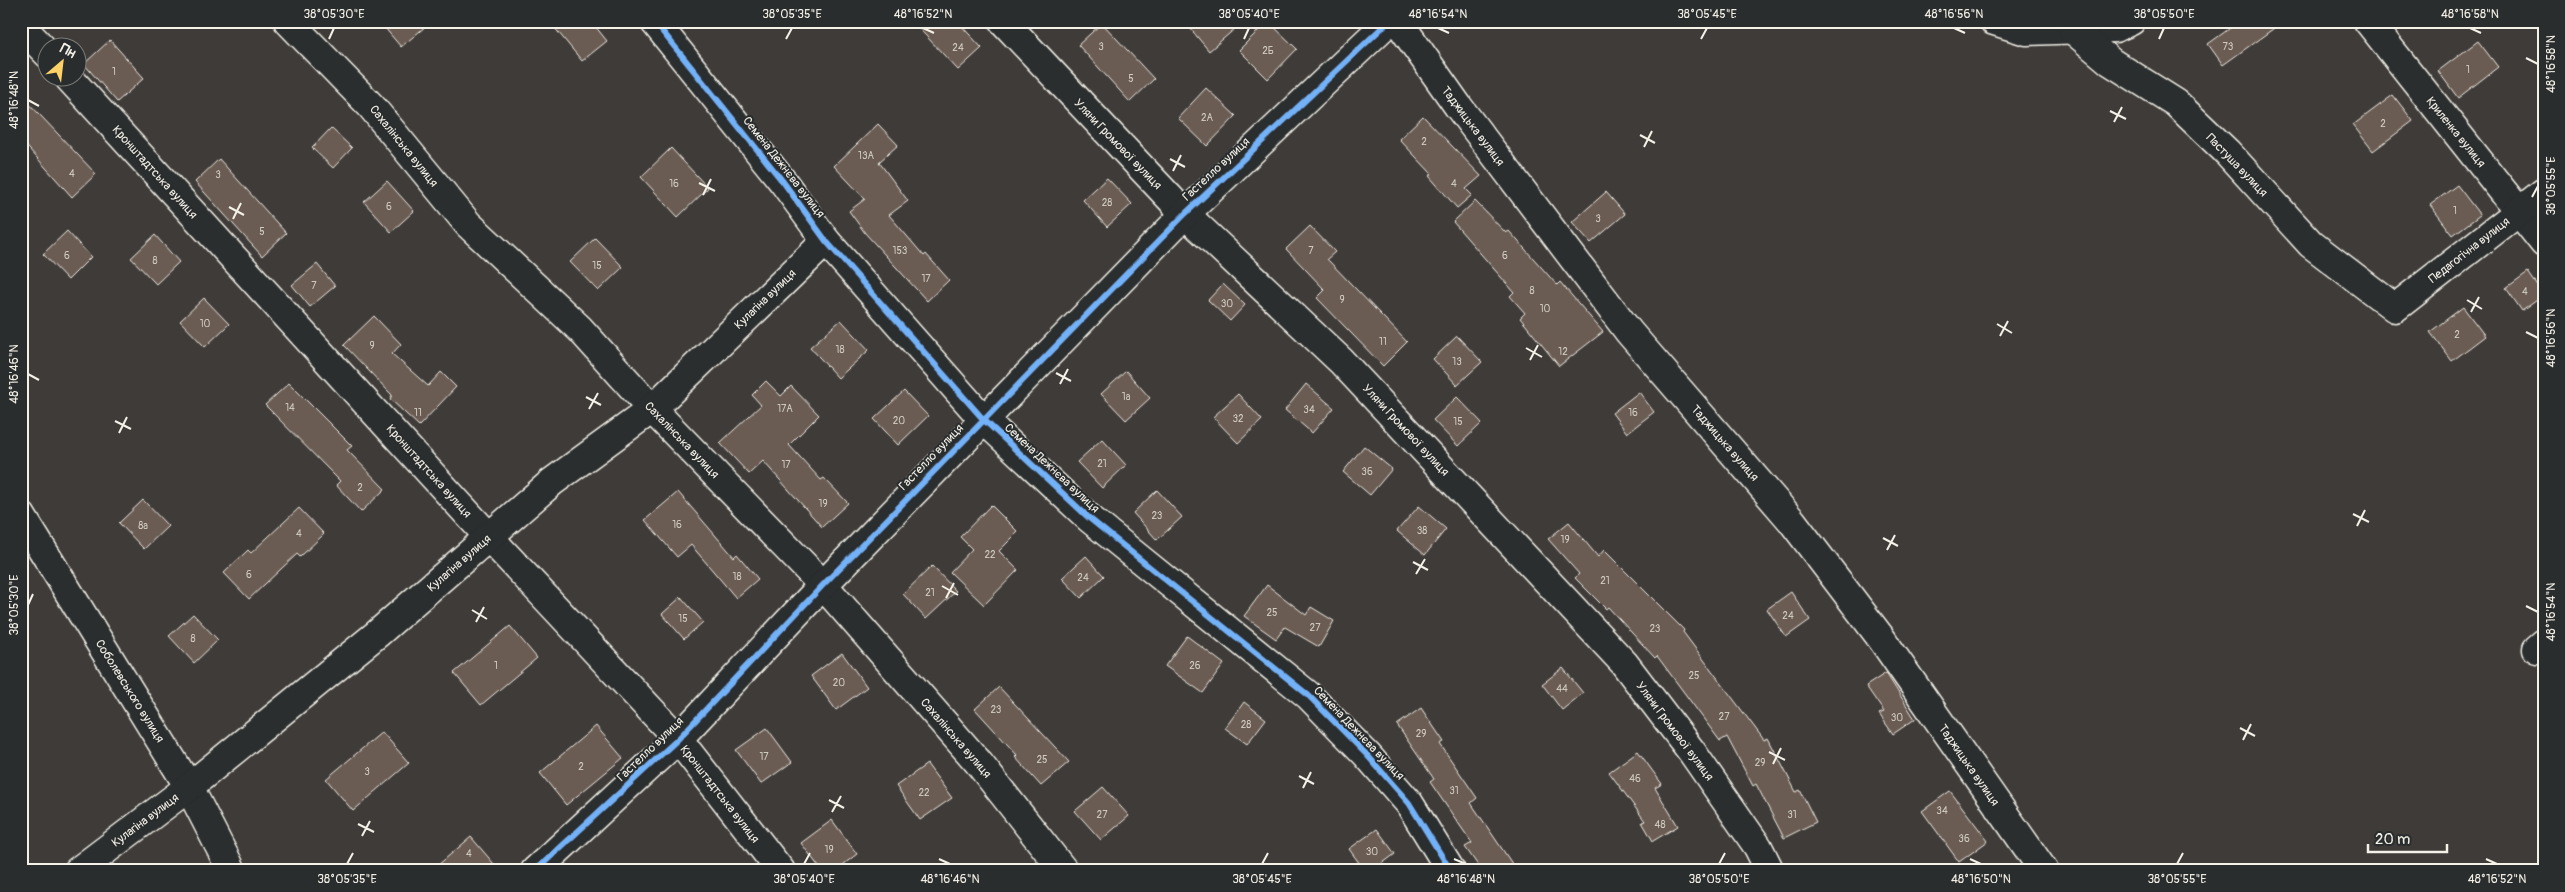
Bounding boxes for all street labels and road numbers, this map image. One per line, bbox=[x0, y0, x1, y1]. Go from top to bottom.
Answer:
street label: Таджицька вулиця bbox=[1438, 84, 1508, 169]
street label: Криленка вулиця bbox=[2423, 94, 2489, 171]
street label: Уляни Громової вулиця bbox=[1071, 96, 1165, 193]
street label: Сахалінська вулиця bbox=[366, 102, 441, 190]
street label: Семена Дежнєва вулиця bbox=[739, 114, 828, 221]
street label: Кронштадтська вулиця bbox=[109, 123, 201, 222]
street label: Пастуша вулиця bbox=[2203, 131, 2271, 200]
street label: Гастелло вулиця bbox=[1180, 134, 1253, 204]
street label: Педагогічна вулиця bbox=[2426, 214, 2513, 287]
street label: Кулагіна вулиця bbox=[731, 266, 800, 333]
street label: Уляни Громової вулиця bbox=[1359, 381, 1452, 480]
street label: Сахалінська вулиця bbox=[641, 399, 722, 482]
street label: Таджицька вулиця bbox=[1688, 402, 1762, 485]
street label: Семена Дежнєва вулиця bbox=[1001, 420, 1103, 517]
street label: Гастелло вулиця bbox=[896, 421, 967, 494]
street label: Кронштадтська вулиця bbox=[383, 422, 475, 521]
street label: Кулагіна вулиця bbox=[424, 531, 495, 595]
street label: Соболевського вулиця bbox=[92, 637, 168, 746]
street label: Уляни Громової вулиця bbox=[1632, 679, 1717, 784]
street label: Семена Дежнєва вулиця bbox=[1310, 683, 1408, 784]
street label: Сахалінська вулиця bbox=[917, 695, 995, 782]
street label: Гастелло вулиця bbox=[614, 714, 687, 785]
street label: Таджицька вулиця bbox=[1935, 722, 2002, 809]
street label: Кронштадтська вулиця bbox=[677, 742, 763, 847]
street label: Кулагіна вулиця bbox=[109, 790, 182, 851]

